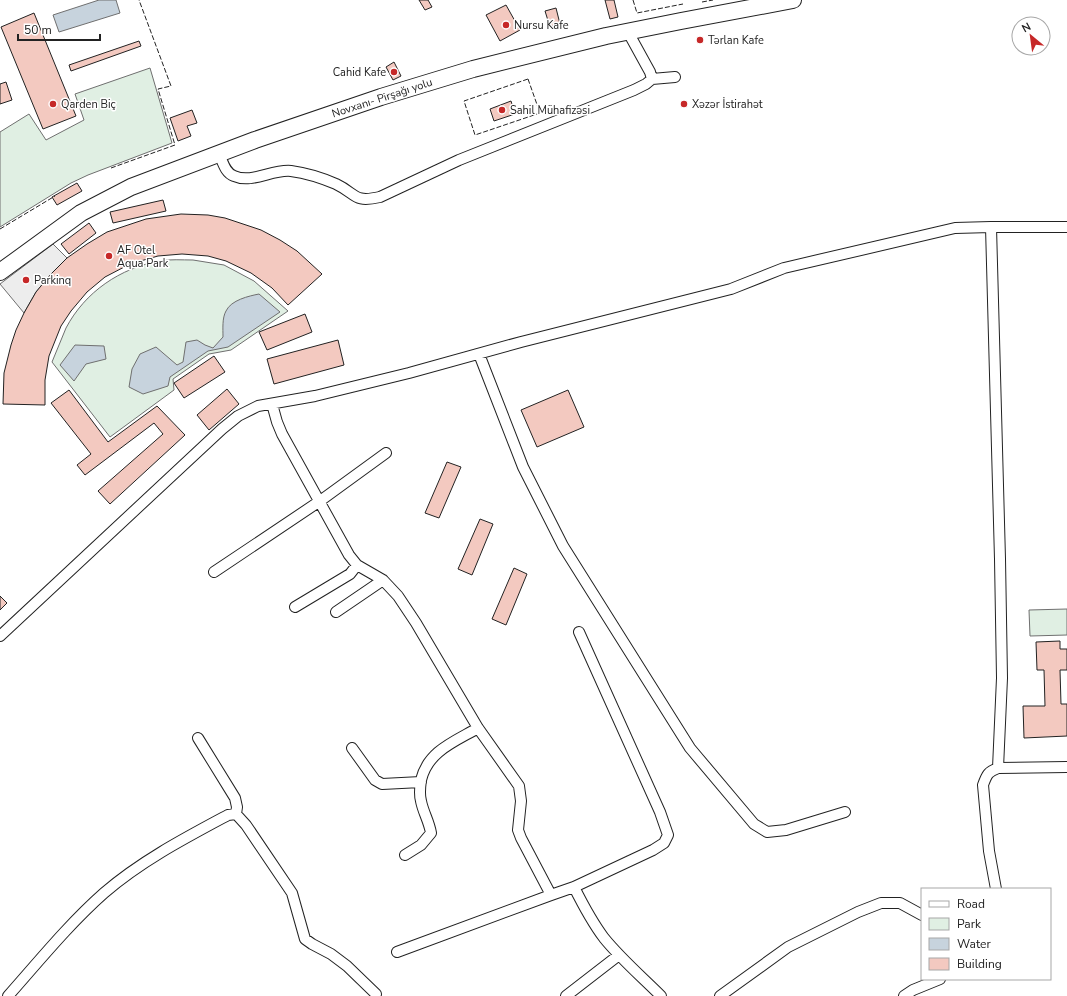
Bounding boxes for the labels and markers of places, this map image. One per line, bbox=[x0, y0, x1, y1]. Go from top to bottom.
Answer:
place label: Nursu Kafe bbox=[514, 18, 569, 33]
marker: Nursu Kafe bbox=[501, 20, 511, 30]
place label: Tərlan Kafe bbox=[708, 33, 764, 48]
marker: Tərlan Kafe bbox=[695, 35, 705, 45]
place label: Cahid Kafe bbox=[333, 65, 386, 80]
marker: Cahid Kafe bbox=[389, 67, 399, 77]
place label: Qarden Biç bbox=[61, 97, 116, 112]
place label: Xəzər İstirahət bbox=[692, 97, 763, 112]
marker: Qarden Biç bbox=[48, 99, 58, 109]
marker: Xəzər İstirahət bbox=[679, 99, 689, 109]
place label: Sahil Mühafizəsi bbox=[510, 103, 590, 118]
marker: Sahil Mühafizəsi bbox=[497, 105, 507, 115]
place label: AF Otel Aqua Park bbox=[117, 243, 169, 271]
marker: AF Otel Aqua Park bbox=[104, 251, 114, 261]
place label: Parkinq bbox=[34, 273, 71, 288]
marker: Parkinq bbox=[21, 275, 31, 285]

